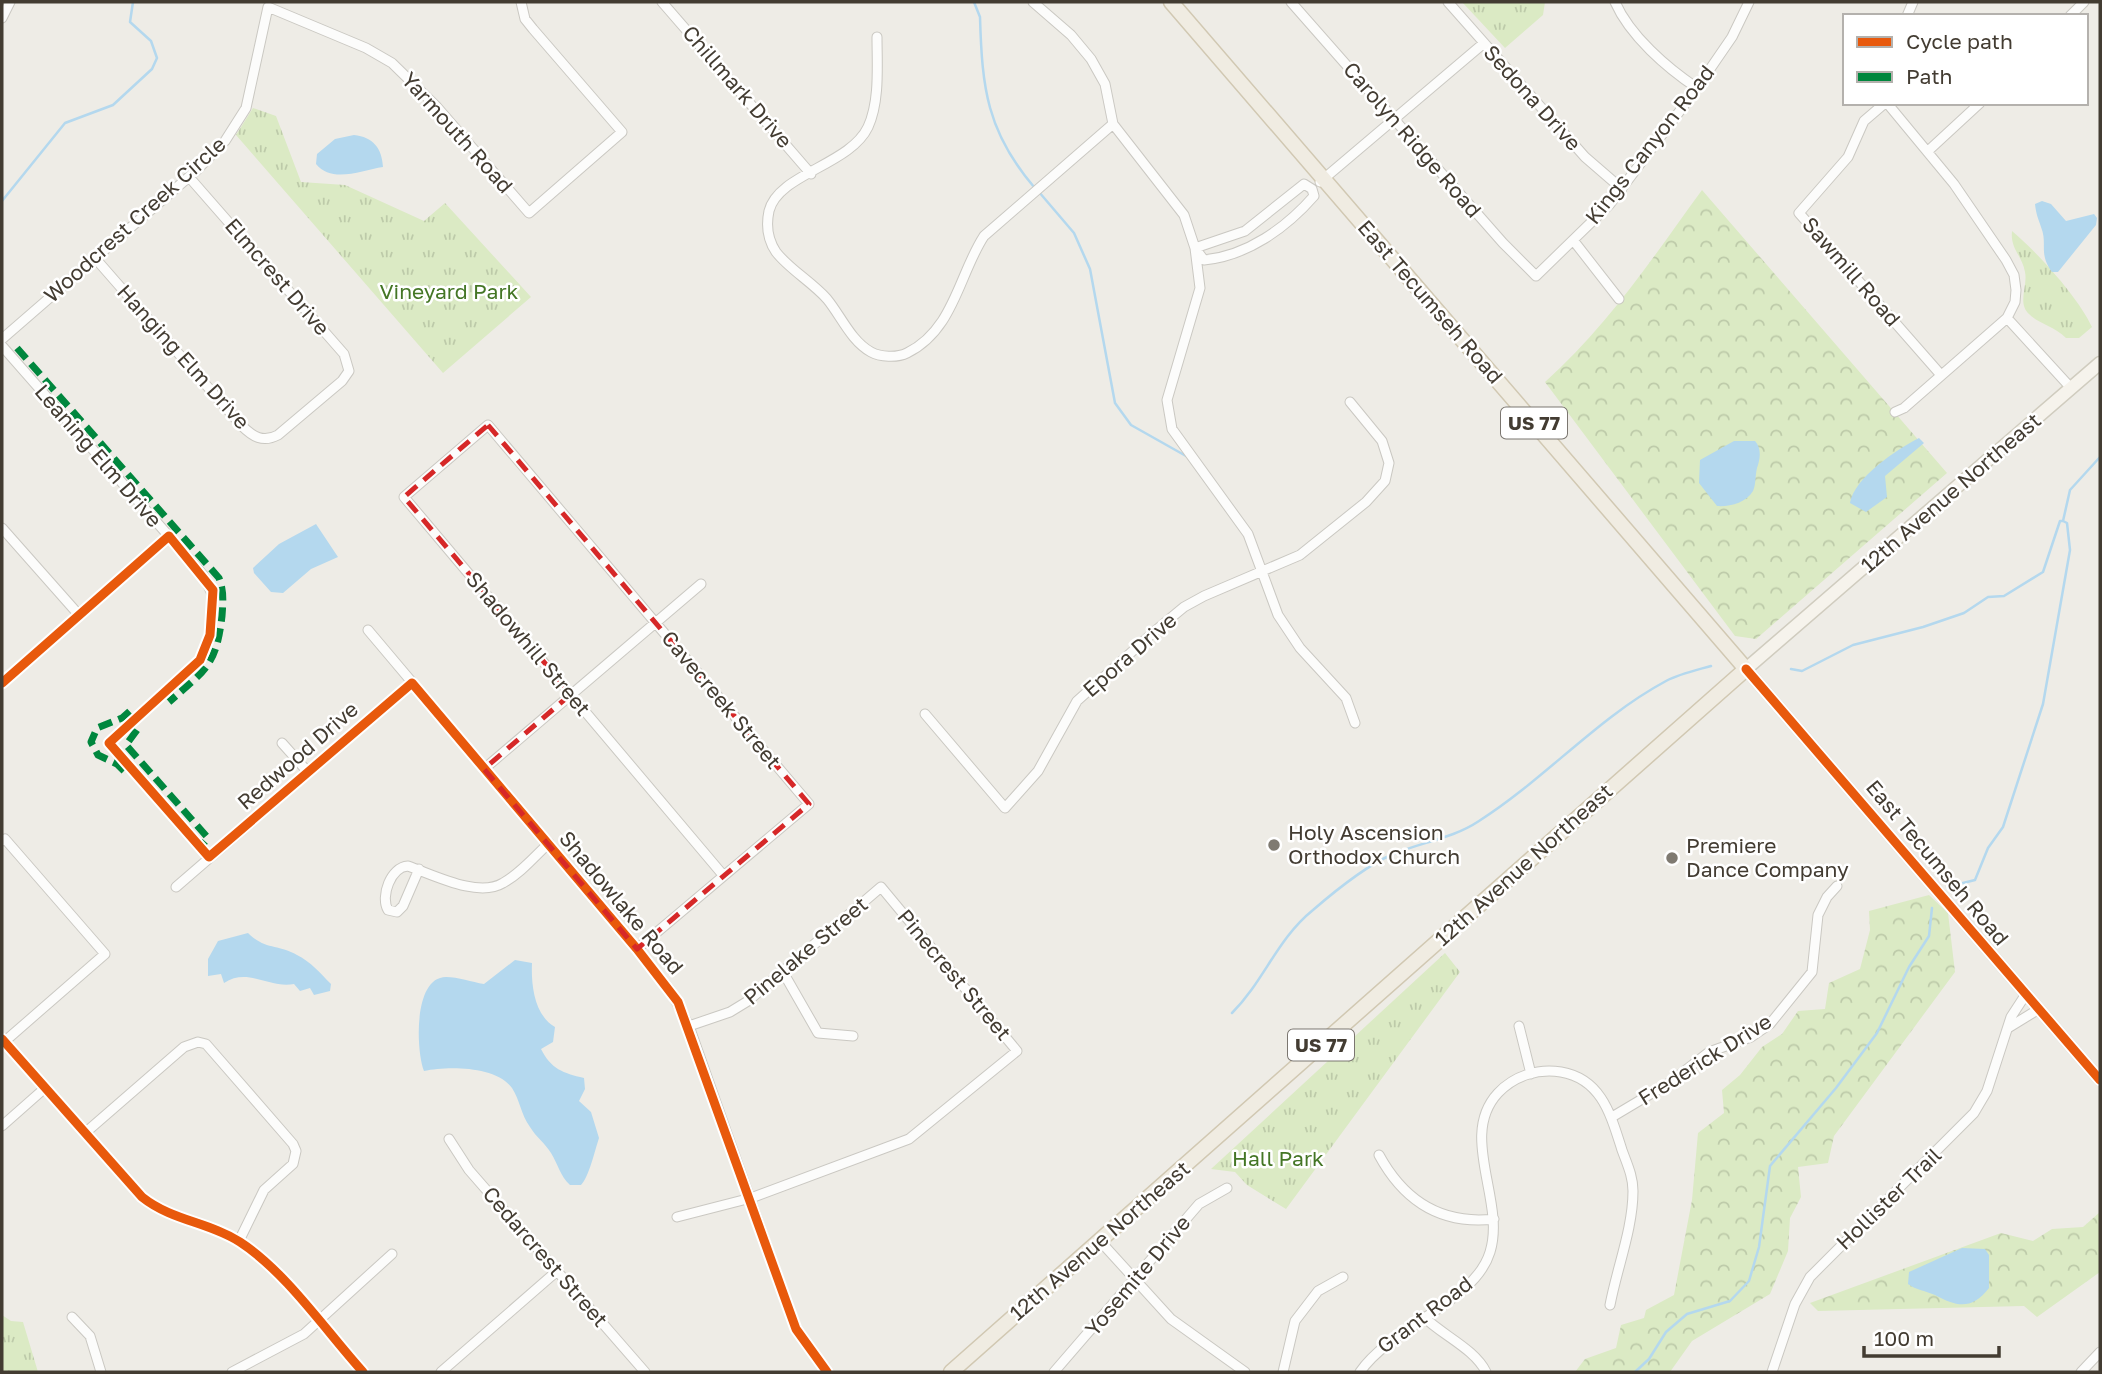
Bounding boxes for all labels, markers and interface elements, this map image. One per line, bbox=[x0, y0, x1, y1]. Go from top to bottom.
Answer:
legend bbox=[1843, 14, 2088, 105]
street label: Chillmark Drive bbox=[677, 20, 798, 153]
text: Cycle path bbox=[1906, 28, 2013, 54]
street label: Sedona Drive bbox=[1479, 39, 1587, 156]
street label: Carolyn Ridge Road bbox=[1338, 56, 1487, 222]
street label: Kings Canyon Road bbox=[1579, 60, 1719, 229]
text: Path bbox=[1906, 63, 1953, 89]
street label: Yarmouth Road bbox=[397, 67, 519, 198]
street label: Woodcrest Creek Circle bbox=[38, 131, 231, 308]
street label: Sawmill Road bbox=[1797, 211, 1906, 331]
street label: Elmcrest Drive bbox=[220, 213, 336, 340]
street label: East Tecumseh Road bbox=[1353, 214, 1509, 388]
park label: Vineyard Park bbox=[380, 278, 519, 304]
street label: Hanging Elm Drive bbox=[112, 279, 256, 434]
street label: Leaning Elm Drive bbox=[30, 379, 168, 532]
street label: 12th Avenue Northeast bbox=[1855, 407, 2046, 578]
road number: US 77 bbox=[1501, 408, 1567, 438]
street label: Shadowhill Street bbox=[461, 566, 597, 721]
street label: Epora Drive bbox=[1077, 607, 1181, 702]
street label: Cavecreek Street bbox=[656, 625, 787, 774]
street label: Redwood Drive bbox=[232, 696, 363, 815]
street label: East Tecumseh Road bbox=[1861, 774, 2015, 950]
street label: 12th Avenue Northeast bbox=[1429, 778, 1618, 951]
place label: Holy Ascension Orthodox Church bbox=[1288, 819, 1460, 869]
street label: Shadowlake Road bbox=[554, 825, 689, 979]
place label: Premiere Dance Company bbox=[1686, 832, 1849, 882]
marker: Holy Ascension Orthodox Church bbox=[1266, 837, 1282, 853]
marker: Premiere Dance Company bbox=[1664, 850, 1680, 866]
street label: Pinelake Street bbox=[738, 891, 873, 1010]
street label: Pinecrest Street bbox=[892, 904, 1017, 1045]
street label: Frederick Drive bbox=[1633, 1008, 1776, 1110]
road number: US 77 bbox=[1288, 1030, 1354, 1060]
street label: Hollister Trail bbox=[1830, 1142, 1946, 1255]
park label: Hall Park bbox=[1232, 1145, 1324, 1171]
street label: 12th Avenue Northeast bbox=[1004, 1155, 1195, 1326]
street label: Cedarcrest Street bbox=[478, 1181, 614, 1332]
street label: Yosemite Drive bbox=[1079, 1210, 1195, 1341]
street label: Grant Road bbox=[1372, 1270, 1477, 1358]
scale bar bbox=[1864, 1314, 1999, 1358]
text: 100 m bbox=[1874, 1325, 1934, 1351]

